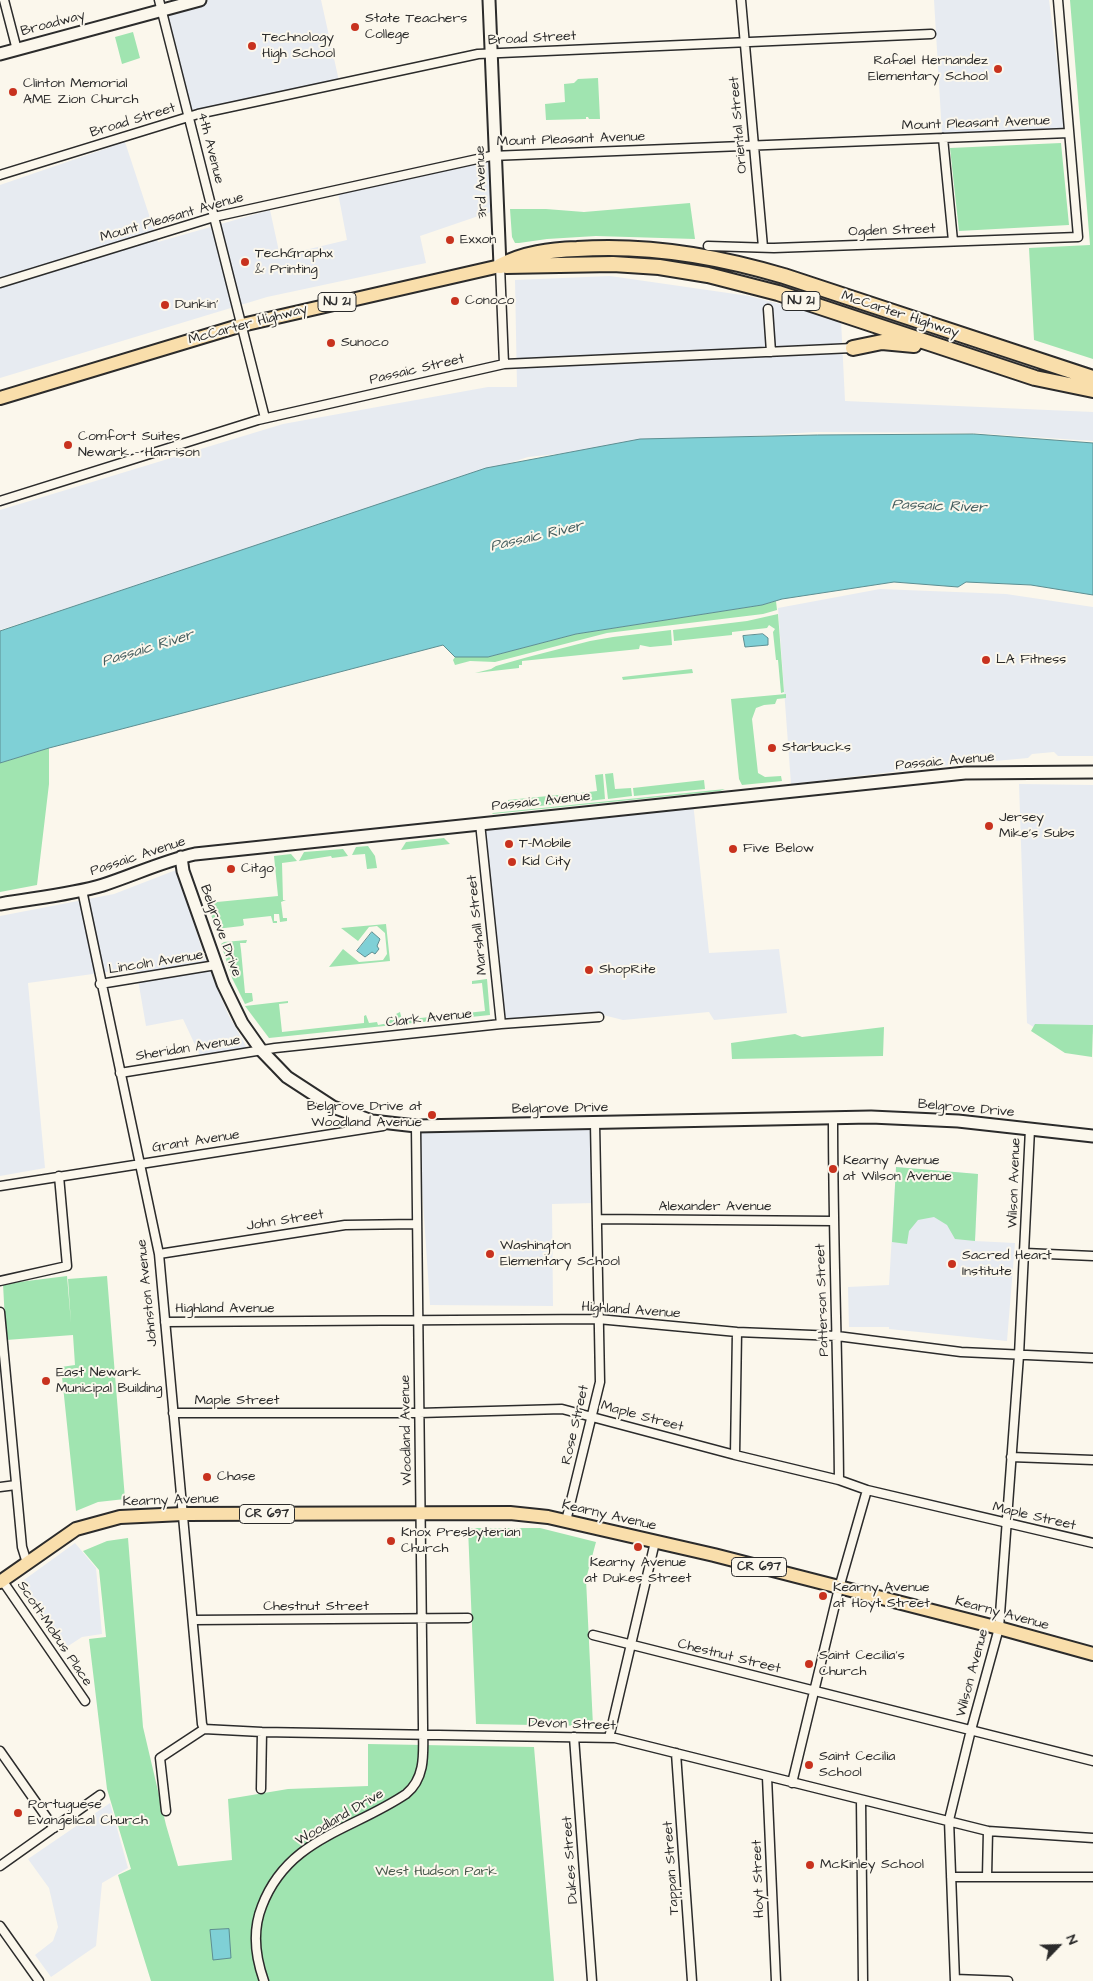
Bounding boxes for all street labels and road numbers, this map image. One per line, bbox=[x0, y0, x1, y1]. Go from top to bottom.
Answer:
street label: Broadway bbox=[19, 7, 87, 41]
street label: Broad Street bbox=[487, 28, 577, 50]
street label: Oriental Street bbox=[726, 76, 752, 174]
street label: Broad Street bbox=[88, 100, 178, 142]
street label: 4th Avenue bbox=[193, 110, 227, 186]
street label: Mount Pleasant Avenue bbox=[901, 113, 1051, 135]
street label: Mount Pleasant Avenue bbox=[496, 129, 646, 151]
street label: 3rd Avenue bbox=[472, 145, 492, 219]
street label: Mount Pleasant Avenue bbox=[98, 189, 246, 247]
street label: Ogden Street bbox=[848, 221, 936, 241]
street label: McCarter Highway bbox=[839, 288, 961, 342]
road number: NJ 21 bbox=[318, 292, 356, 312]
road number: NJ 21 bbox=[782, 292, 820, 310]
street label: McCarter Highway bbox=[187, 301, 309, 349]
street label: Passaic Street bbox=[368, 351, 466, 389]
street label: Passaic Avenue bbox=[895, 749, 995, 775]
street label: Passaic Avenue bbox=[491, 788, 591, 816]
street label: Passaic Avenue bbox=[88, 834, 188, 880]
street label: Marshall Street bbox=[464, 874, 492, 976]
street label: Belgrove Drive bbox=[196, 883, 244, 979]
street label: Lincoln Avenue bbox=[107, 947, 205, 979]
street label: Clark Avenue bbox=[385, 1006, 473, 1032]
street label: Sheridan Avenue bbox=[134, 1032, 242, 1066]
street label: Belgrove Drive bbox=[917, 1096, 1015, 1122]
street label: Belgrove Drive bbox=[511, 1100, 609, 1118]
street label: Grant Avenue bbox=[151, 1127, 241, 1157]
street label: Wilson Avenue bbox=[1005, 1137, 1025, 1229]
street label: Alexander Avenue bbox=[658, 1199, 772, 1215]
street label: John Street bbox=[245, 1207, 325, 1235]
street label: Johnston Avenue bbox=[134, 1238, 162, 1348]
street label: Patterson Street bbox=[813, 1243, 833, 1357]
street label: Highland Avenue bbox=[581, 1299, 681, 1323]
street label: Highland Avenue bbox=[175, 1301, 275, 1317]
street label: Woodland Avenue bbox=[398, 1375, 416, 1485]
street label: Rose Street bbox=[559, 1384, 593, 1466]
street label: Maple Street bbox=[194, 1393, 280, 1409]
street label: Maple Street bbox=[599, 1398, 685, 1436]
street label: Kearny Avenue bbox=[122, 1491, 220, 1511]
street label: Kearny Avenue bbox=[560, 1497, 658, 1535]
street label: Maple Street bbox=[991, 1499, 1077, 1535]
road number: CR 697 bbox=[240, 1505, 294, 1524]
road number: CR 697 bbox=[732, 1558, 786, 1576]
street label: Scott-Mobus Place bbox=[13, 1578, 95, 1690]
street label: Kearny Avenue bbox=[953, 1593, 1051, 1635]
street label: Chestnut Street bbox=[263, 1599, 369, 1615]
street label: Wilson Avenue bbox=[953, 1627, 993, 1719]
street label: Chestnut Street bbox=[676, 1636, 782, 1678]
street label: Devon Street bbox=[528, 1715, 616, 1735]
street label: Woodland Drive bbox=[293, 1786, 387, 1850]
street label: Dukes Street bbox=[560, 1815, 582, 1905]
street label: Tappan Street bbox=[660, 1820, 684, 1916]
street label: Hoyt Street bbox=[749, 1839, 769, 1919]

